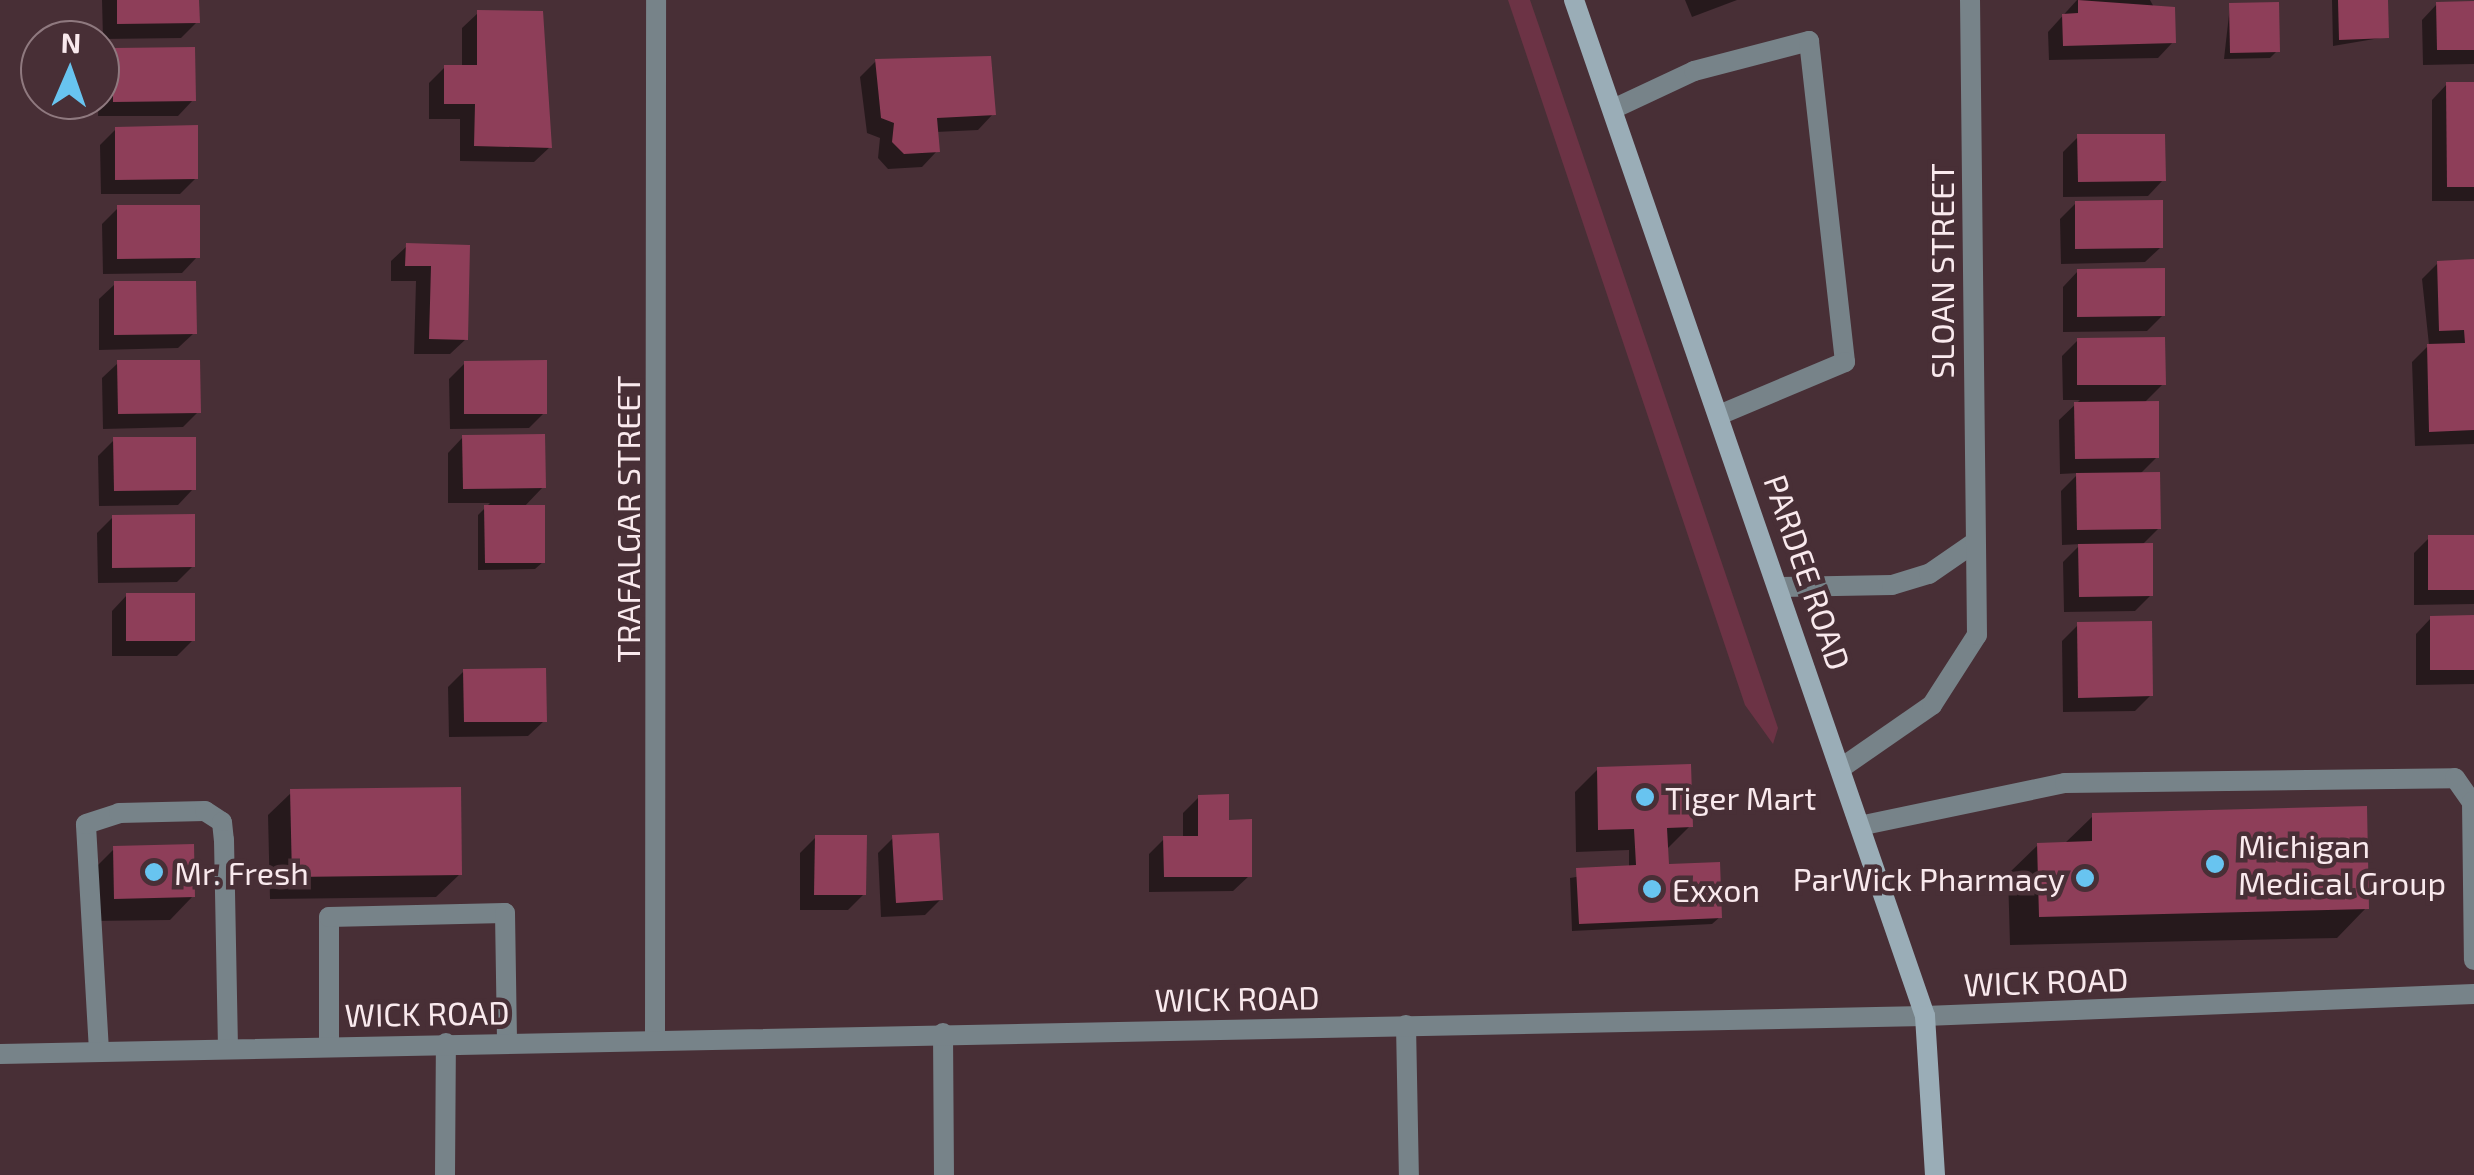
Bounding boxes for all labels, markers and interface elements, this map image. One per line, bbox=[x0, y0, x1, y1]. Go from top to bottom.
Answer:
north arrow bbox=[20, 20, 120, 120]
text: N bbox=[60, 25, 82, 59]
street label: SLOAN STREET bbox=[1922, 163, 1960, 379]
street label: TRAFALGAR STREET bbox=[608, 375, 646, 663]
street label: PARDEE ROAD bbox=[1757, 469, 1859, 675]
place label: Tiger Mart bbox=[1665, 778, 1817, 816]
marker: Tiger Mart bbox=[1634, 786, 1656, 808]
place label: Michigan Medical Group bbox=[2238, 827, 2447, 902]
marker: Michigan Medical Group bbox=[2202, 851, 2228, 877]
place label: Mr. Fresh bbox=[174, 853, 309, 891]
place label: ParWick Pharmacy bbox=[1792, 859, 2065, 897]
marker: Mr. Fresh bbox=[143, 861, 165, 883]
marker: ParWick Pharmacy bbox=[2074, 867, 2096, 889]
place label: Exxon bbox=[1672, 870, 1760, 908]
marker: Exxon bbox=[1641, 878, 1663, 900]
street label: WICK ROAD bbox=[1963, 959, 2129, 1003]
street label: WICK ROAD bbox=[1154, 977, 1320, 1019]
street label: WICK ROAD bbox=[344, 992, 510, 1034]

